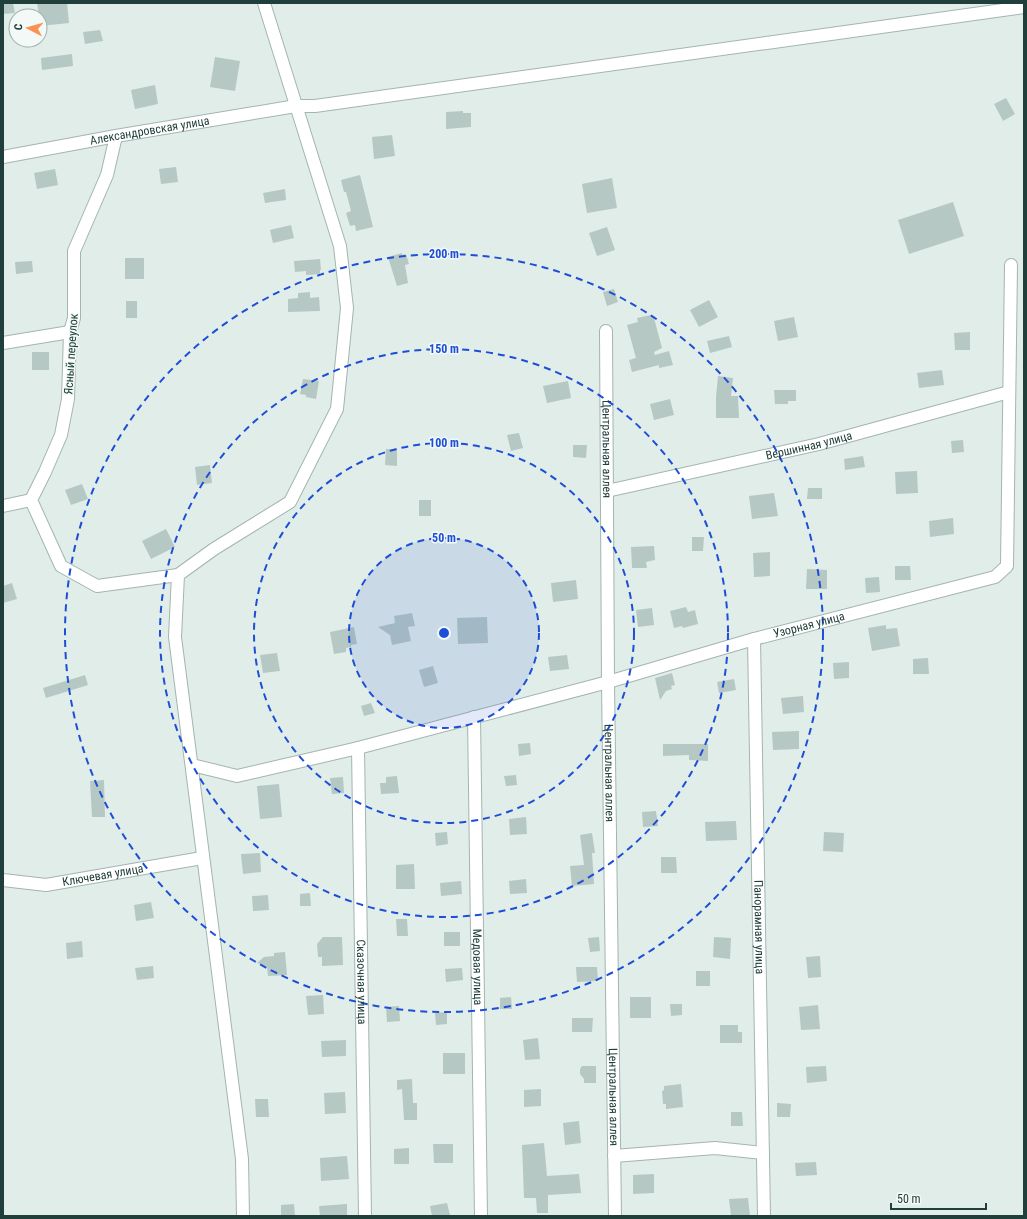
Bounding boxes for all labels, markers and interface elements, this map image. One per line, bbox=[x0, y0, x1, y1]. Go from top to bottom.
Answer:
north arrow bbox=[8, 8, 48, 48]
text: С bbox=[12, 23, 25, 31]
street label: Александровская улица bbox=[89, 114, 211, 148]
text: 200 m bbox=[429, 247, 459, 261]
street label: Ясный переулок bbox=[61, 313, 81, 395]
text: 150 m bbox=[429, 342, 459, 356]
street label: Центральная аллея bbox=[599, 400, 614, 498]
street label: Вершинная улица bbox=[764, 428, 854, 463]
text: 100 m bbox=[429, 436, 459, 450]
text: 50 m bbox=[432, 531, 456, 545]
street label: Узорная улица bbox=[772, 609, 846, 641]
centre of rings bbox=[437, 626, 451, 640]
street label: Центральная аллея bbox=[602, 724, 617, 822]
street label: Ключевая улица bbox=[61, 861, 145, 889]
street label: Панорамная улица bbox=[751, 880, 767, 974]
street label: Медовая улица bbox=[470, 929, 485, 1006]
street label: Сказочная улица bbox=[354, 939, 369, 1025]
street label: Центральная аллея bbox=[606, 1048, 621, 1146]
scale bar bbox=[891, 1185, 986, 1211]
text: 50 m bbox=[897, 1192, 921, 1206]

